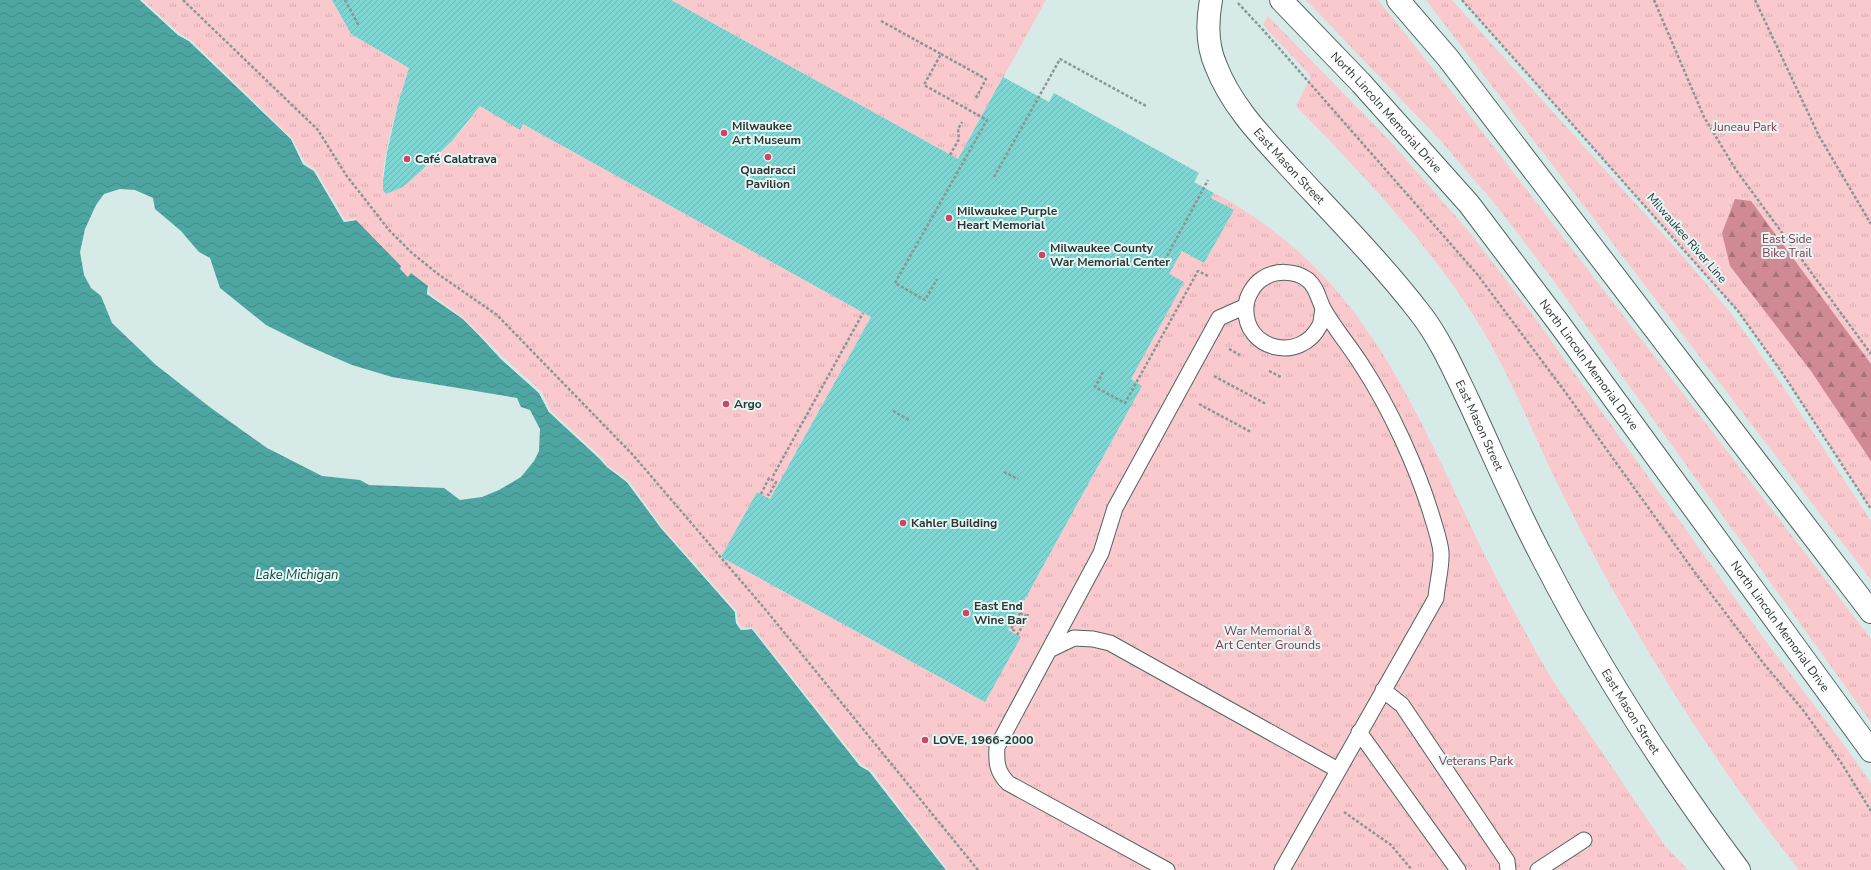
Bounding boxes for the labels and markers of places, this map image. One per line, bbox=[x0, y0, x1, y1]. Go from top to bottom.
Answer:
place label: Milwaukee Art Museum bbox=[732, 118, 801, 148]
marker: Milwaukee Art Museum bbox=[719, 128, 729, 138]
place label: Café Calatrava bbox=[415, 151, 497, 167]
marker: Quadracci Pavilion bbox=[763, 152, 773, 162]
marker: Café Calatrava bbox=[402, 154, 412, 164]
place label: Quadracci Pavilion bbox=[740, 162, 796, 192]
place label: Milwaukee Purple Heart Memorial bbox=[957, 203, 1058, 233]
marker: Milwaukee Purple Heart Memorial bbox=[944, 213, 954, 223]
place label: Milwaukee County War Memorial Center bbox=[1050, 240, 1170, 270]
marker: Milwaukee County War Memorial Center bbox=[1037, 250, 1047, 260]
place label: Argo bbox=[734, 396, 762, 412]
marker: Argo bbox=[721, 399, 731, 409]
place label: Kahler Building bbox=[911, 515, 997, 531]
marker: Kahler Building bbox=[898, 518, 908, 528]
place label: East End Wine Bar bbox=[974, 598, 1027, 628]
marker: East End Wine Bar bbox=[961, 608, 971, 618]
place label: LOVE, 1966-2000 bbox=[933, 732, 1033, 748]
marker: LOVE, 1966-2000 bbox=[920, 735, 930, 745]

